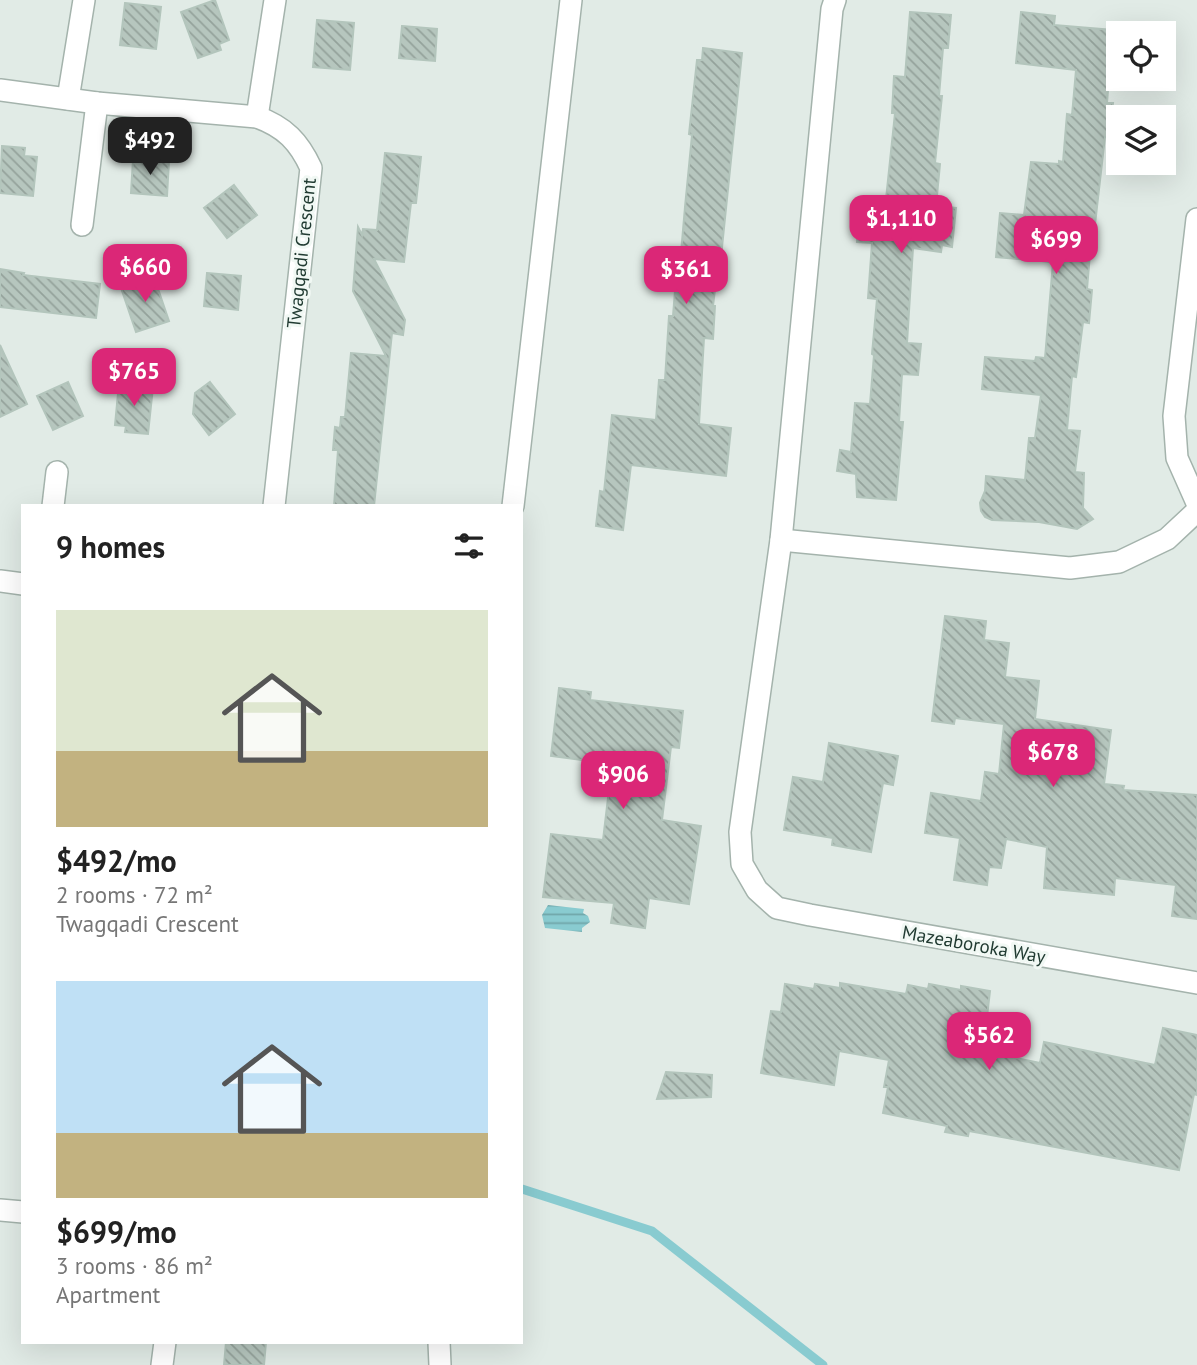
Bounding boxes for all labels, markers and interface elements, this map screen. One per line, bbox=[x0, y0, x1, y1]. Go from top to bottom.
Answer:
map controls bbox=[1106, 21, 1176, 175]
button: locate bbox=[1106, 21, 1176, 91]
button: layers bbox=[1106, 105, 1176, 175]
pin: $492 bbox=[109, 118, 191, 177]
text: $492 bbox=[124, 125, 176, 154]
street label: Twagqadi Crescent bbox=[281, 176, 321, 329]
pin: $1,110 bbox=[844, 196, 958, 255]
text: $1,110 bbox=[865, 203, 937, 232]
pin: $699 bbox=[1015, 216, 1097, 276]
text: $699 bbox=[1030, 224, 1082, 253]
pin: $660 bbox=[104, 244, 186, 304]
pin: $361 bbox=[645, 246, 727, 306]
text: $660 bbox=[119, 252, 171, 281]
text: $361 bbox=[660, 254, 712, 283]
pin: $765 bbox=[93, 348, 175, 408]
text: $765 bbox=[108, 356, 160, 385]
text: 9 homes bbox=[56, 527, 165, 566]
icon: filters bbox=[450, 527, 488, 565]
icon: home bbox=[209, 655, 335, 781]
pin: $678 bbox=[1012, 730, 1094, 789]
text: $678 bbox=[1027, 737, 1079, 766]
pin: $906 bbox=[582, 752, 664, 811]
text: $906 bbox=[597, 759, 649, 788]
text: $492/mo bbox=[56, 841, 177, 880]
text: 2 rooms · 72 m² bbox=[56, 880, 213, 909]
text: Twagqadi Crescent bbox=[56, 909, 239, 938]
street label: Mazeaboroka Way bbox=[900, 920, 1048, 968]
pin: $562 bbox=[948, 1012, 1030, 1072]
text: $562 bbox=[963, 1020, 1015, 1049]
icon: home bbox=[209, 1026, 335, 1152]
text: $699/mo bbox=[56, 1212, 177, 1251]
text: 3 rooms · 86 m² bbox=[56, 1251, 213, 1280]
text: Apartment bbox=[56, 1280, 160, 1309]

